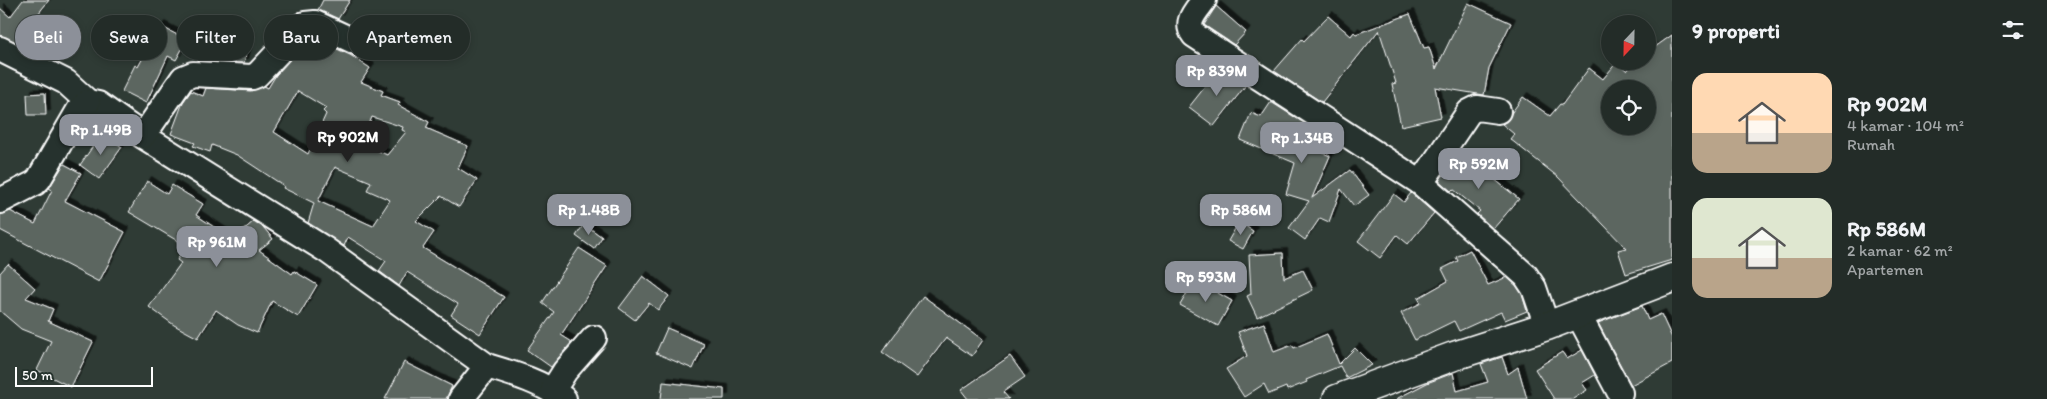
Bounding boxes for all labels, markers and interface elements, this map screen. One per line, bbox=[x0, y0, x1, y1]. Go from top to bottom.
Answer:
chip: Beli bbox=[15, 15, 81, 60]
chip: Sewa bbox=[91, 15, 167, 60]
chip: Filter bbox=[177, 15, 254, 60]
chip: Baru bbox=[264, 15, 338, 60]
chip: Apartemen bbox=[348, 15, 470, 60]
north arrow bbox=[1601, 15, 1656, 70]
map controls bbox=[1601, 15, 1656, 135]
icon: filters bbox=[1999, 16, 2027, 44]
text: 9 properti bbox=[1692, 18, 1780, 43]
pin: Rp 839M bbox=[1171, 54, 1263, 97]
text: Rp 839M bbox=[1187, 61, 1247, 80]
button: locate bbox=[1601, 80, 1656, 135]
text: Rp 902M bbox=[1847, 91, 1927, 116]
icon: home bbox=[1732, 93, 1792, 153]
pin: Rp 1.49B bbox=[49, 114, 153, 156]
text: 4 kamar · 104 m² bbox=[1847, 116, 1964, 135]
text: Rp 1.49B bbox=[70, 120, 132, 139]
pin: Rp 902M bbox=[302, 120, 394, 163]
pin: Rp 1.34B bbox=[1250, 121, 1354, 164]
text: Rp 902M bbox=[317, 127, 379, 146]
text: Rp 1.34B bbox=[1271, 128, 1333, 147]
text: Rumah bbox=[1847, 135, 1895, 154]
pin: Rp 592M bbox=[1433, 148, 1525, 190]
text: Rp 592M bbox=[1449, 154, 1509, 173]
pin: Rp 1.48B bbox=[537, 194, 641, 236]
pin: Rp 586M bbox=[1195, 194, 1287, 236]
text: Rp 1.48B bbox=[558, 200, 620, 219]
text: Rp 586M bbox=[1211, 200, 1271, 219]
text: Rp 586M bbox=[1847, 216, 1926, 241]
icon: home bbox=[1732, 218, 1792, 278]
pin: Rp 961M bbox=[171, 226, 263, 268]
text: Rp 961M bbox=[188, 232, 246, 251]
text: 2 kamar · 62 m² bbox=[1847, 241, 1953, 260]
pin: Rp 593M bbox=[1160, 260, 1252, 303]
text: Apartemen bbox=[1847, 260, 1923, 279]
text: Rp 593M bbox=[1176, 267, 1236, 286]
scale bar bbox=[15, 364, 152, 387]
text: 50 m bbox=[22, 367, 53, 384]

